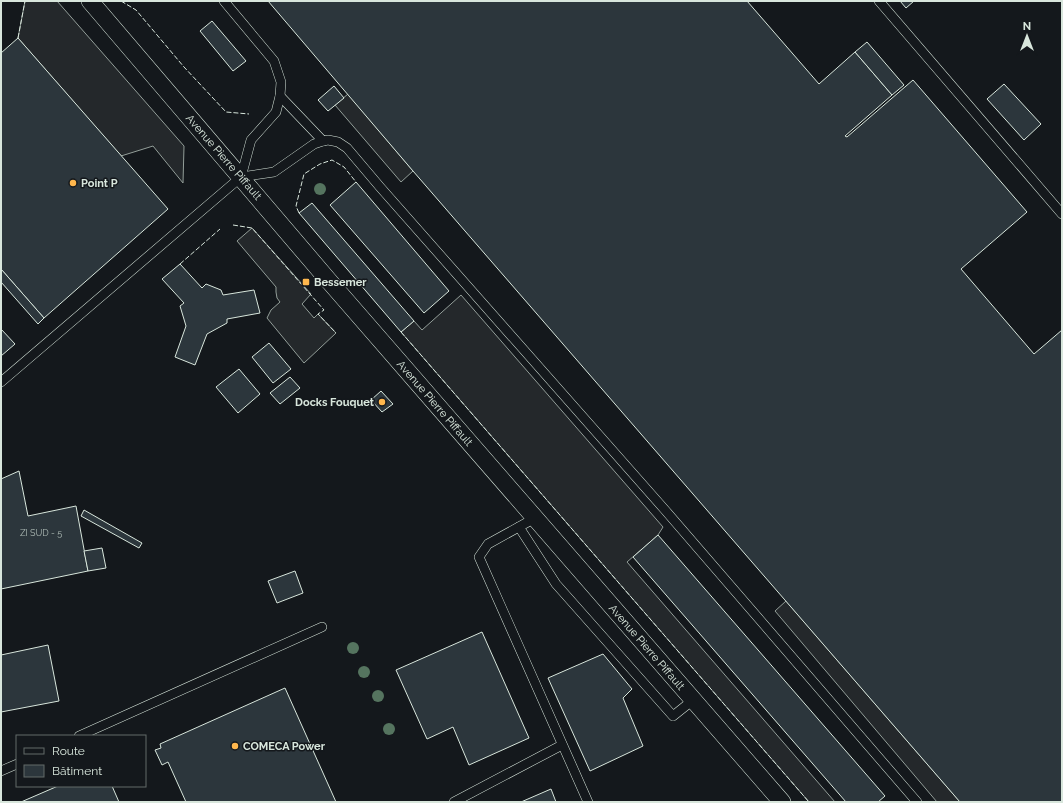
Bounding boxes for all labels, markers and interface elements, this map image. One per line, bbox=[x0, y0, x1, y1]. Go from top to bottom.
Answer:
north arrow bbox=[1007, 16, 1047, 56]
text: N bbox=[1023, 20, 1031, 33]
street label: Avenue Pierre Piffault bbox=[183, 112, 264, 203]
place label: Point P bbox=[81, 177, 118, 190]
marker: Point P bbox=[68, 178, 78, 188]
place label: Bessemer bbox=[314, 276, 367, 289]
marker: Bessemer bbox=[301, 277, 311, 287]
street label: Avenue Pierre Piffault bbox=[394, 358, 475, 449]
place label: Docks Fouquet bbox=[295, 396, 375, 409]
marker: Docks Fouquet bbox=[377, 397, 387, 407]
house number: ZI SUD - 5 bbox=[20, 528, 62, 538]
street label: Avenue Pierre Piffault bbox=[606, 602, 687, 693]
legend bbox=[16, 735, 146, 787]
place label: COMECA Power bbox=[243, 740, 326, 753]
marker: COMECA Power bbox=[230, 741, 240, 751]
text: Route bbox=[52, 744, 85, 758]
text: Bâtiment bbox=[52, 764, 102, 778]

